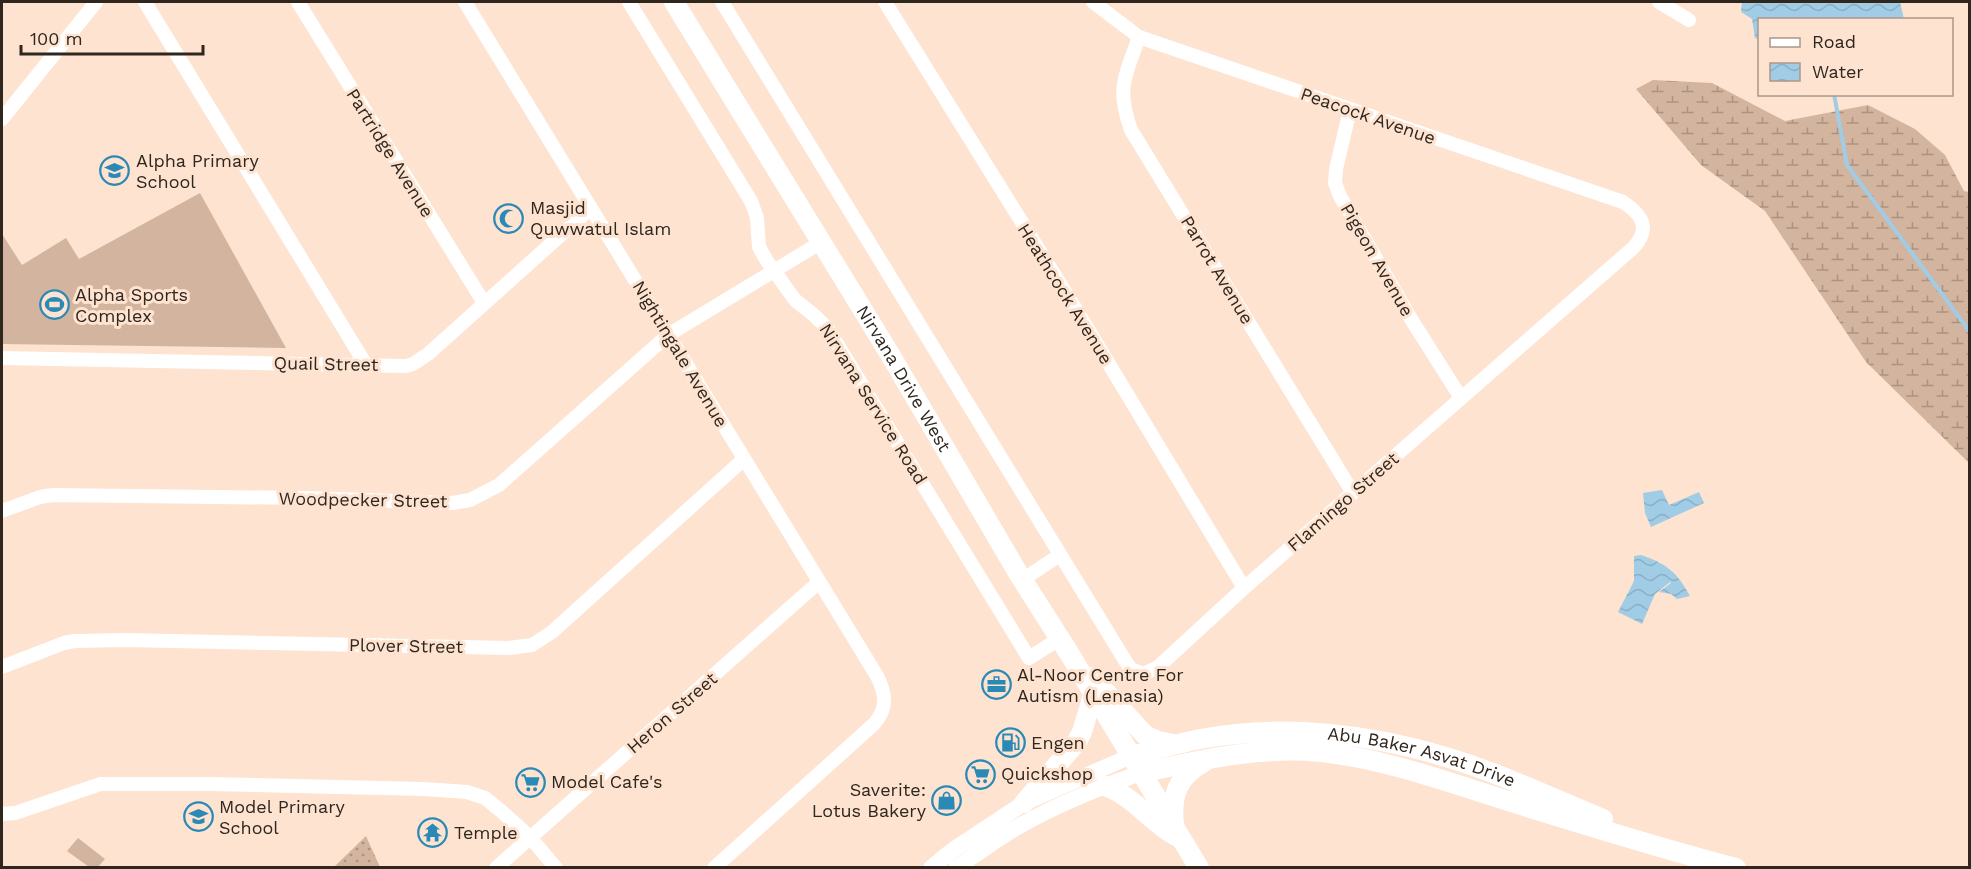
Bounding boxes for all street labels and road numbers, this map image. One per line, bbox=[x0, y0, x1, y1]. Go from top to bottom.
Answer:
street label: Peacock Avenue bbox=[1298, 83, 1438, 148]
street label: Partridge Avenue bbox=[342, 84, 439, 221]
street label: Pigeon Avenue bbox=[1337, 200, 1418, 320]
street label: Parrot Avenue bbox=[1177, 212, 1258, 328]
street label: Heathcock Avenue bbox=[1014, 220, 1117, 368]
street label: Nightingale Avenue bbox=[628, 277, 732, 431]
street label: Nirvana Drive West bbox=[852, 301, 956, 456]
street label: Nirvana Service Road bbox=[815, 319, 932, 488]
street label: Quail Street bbox=[273, 352, 379, 375]
street label: Flamingo Street bbox=[1283, 447, 1403, 556]
street label: Woodpecker Street bbox=[278, 488, 448, 511]
street label: Plover Street bbox=[349, 634, 464, 657]
street label: Heron Street bbox=[622, 667, 721, 758]
street label: Abu Baker Asvat Drive bbox=[1327, 723, 1519, 791]

